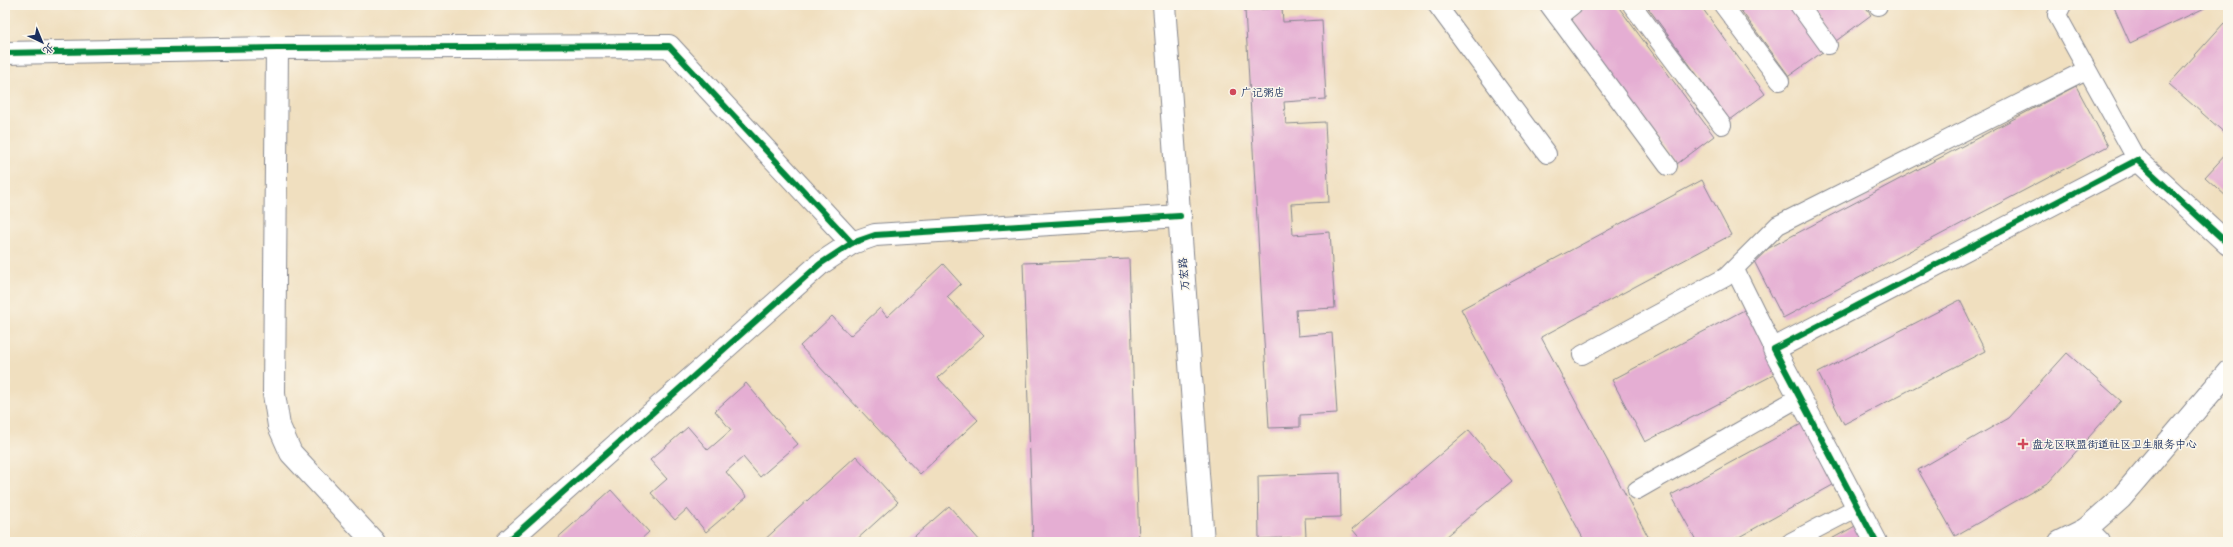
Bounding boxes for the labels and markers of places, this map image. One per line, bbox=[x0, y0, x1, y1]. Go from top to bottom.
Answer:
place label: 广记粥店 bbox=[1241, 86, 1285, 99]
marker: 广记粥店 bbox=[1228, 87, 1238, 97]
marker: 盘龙区联盟街道社区卫生服务中心 bbox=[2017, 438, 2029, 450]
place label: 盘龙区联盟街道社区卫生服务中心 bbox=[2032, 438, 2197, 451]

